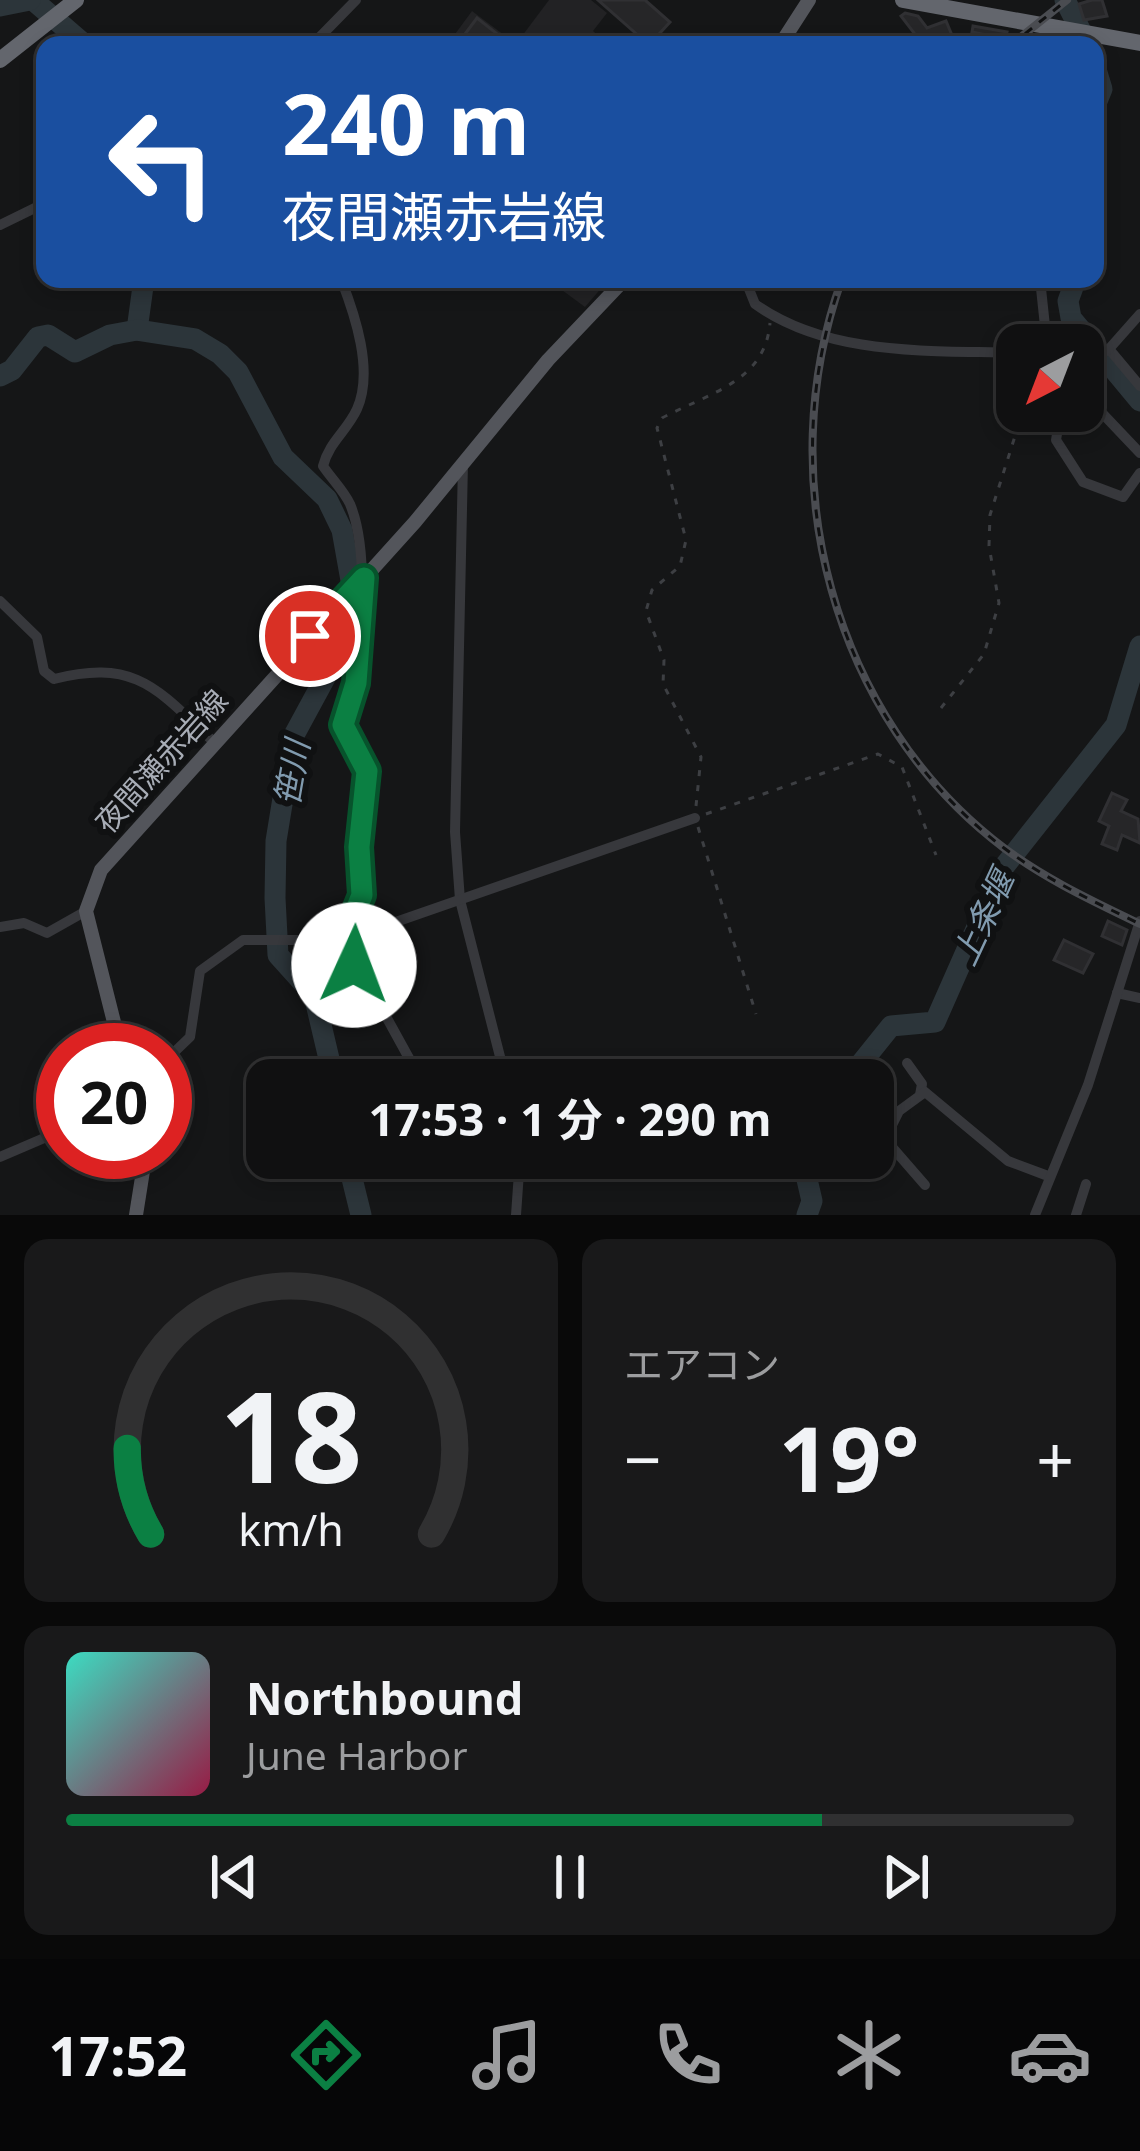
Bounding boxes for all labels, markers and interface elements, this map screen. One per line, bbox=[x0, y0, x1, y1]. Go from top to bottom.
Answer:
text: 240 m bbox=[282, 65, 530, 180]
icon: left bbox=[84, 84, 240, 240]
text: 夜間瀬赤岩線 bbox=[282, 179, 606, 253]
north arrow bbox=[996, 324, 1104, 432]
map controls bbox=[996, 324, 1104, 432]
pin bbox=[259, 585, 361, 687]
icon: arrive bbox=[277, 603, 343, 669]
street label: 夜間瀬赤岩線 bbox=[85, 680, 236, 842]
water label: 笹川 bbox=[264, 734, 320, 809]
water label: 上条堰 bbox=[941, 859, 1026, 972]
position arrow bbox=[291, 902, 417, 1028]
speed limit sign: 20 bbox=[36, 1023, 192, 1179]
text: 17:53 · 1 分 · 290 m bbox=[369, 1088, 771, 1149]
text: エアコン bbox=[624, 1337, 780, 1390]
text: 18 bbox=[220, 1350, 362, 1520]
text: 19° bbox=[778, 1396, 920, 1518]
text: − bbox=[624, 1413, 662, 1503]
text: + bbox=[1036, 1413, 1074, 1503]
text: km/h bbox=[238, 1499, 344, 1558]
text: Northbound bbox=[246, 1667, 523, 1728]
text: June Harbor bbox=[246, 1728, 468, 1781]
icon: previous bbox=[201, 1844, 267, 1910]
icon: pause bbox=[537, 1844, 603, 1910]
icon: next bbox=[873, 1844, 939, 1910]
icon: directions bbox=[284, 2013, 368, 2097]
icon: music bbox=[465, 2013, 549, 2097]
icon: phone bbox=[646, 2013, 730, 2097]
icon: climate bbox=[827, 2013, 911, 2097]
icon: car bbox=[1008, 2013, 1092, 2097]
text: 17:52 bbox=[48, 2018, 187, 2092]

